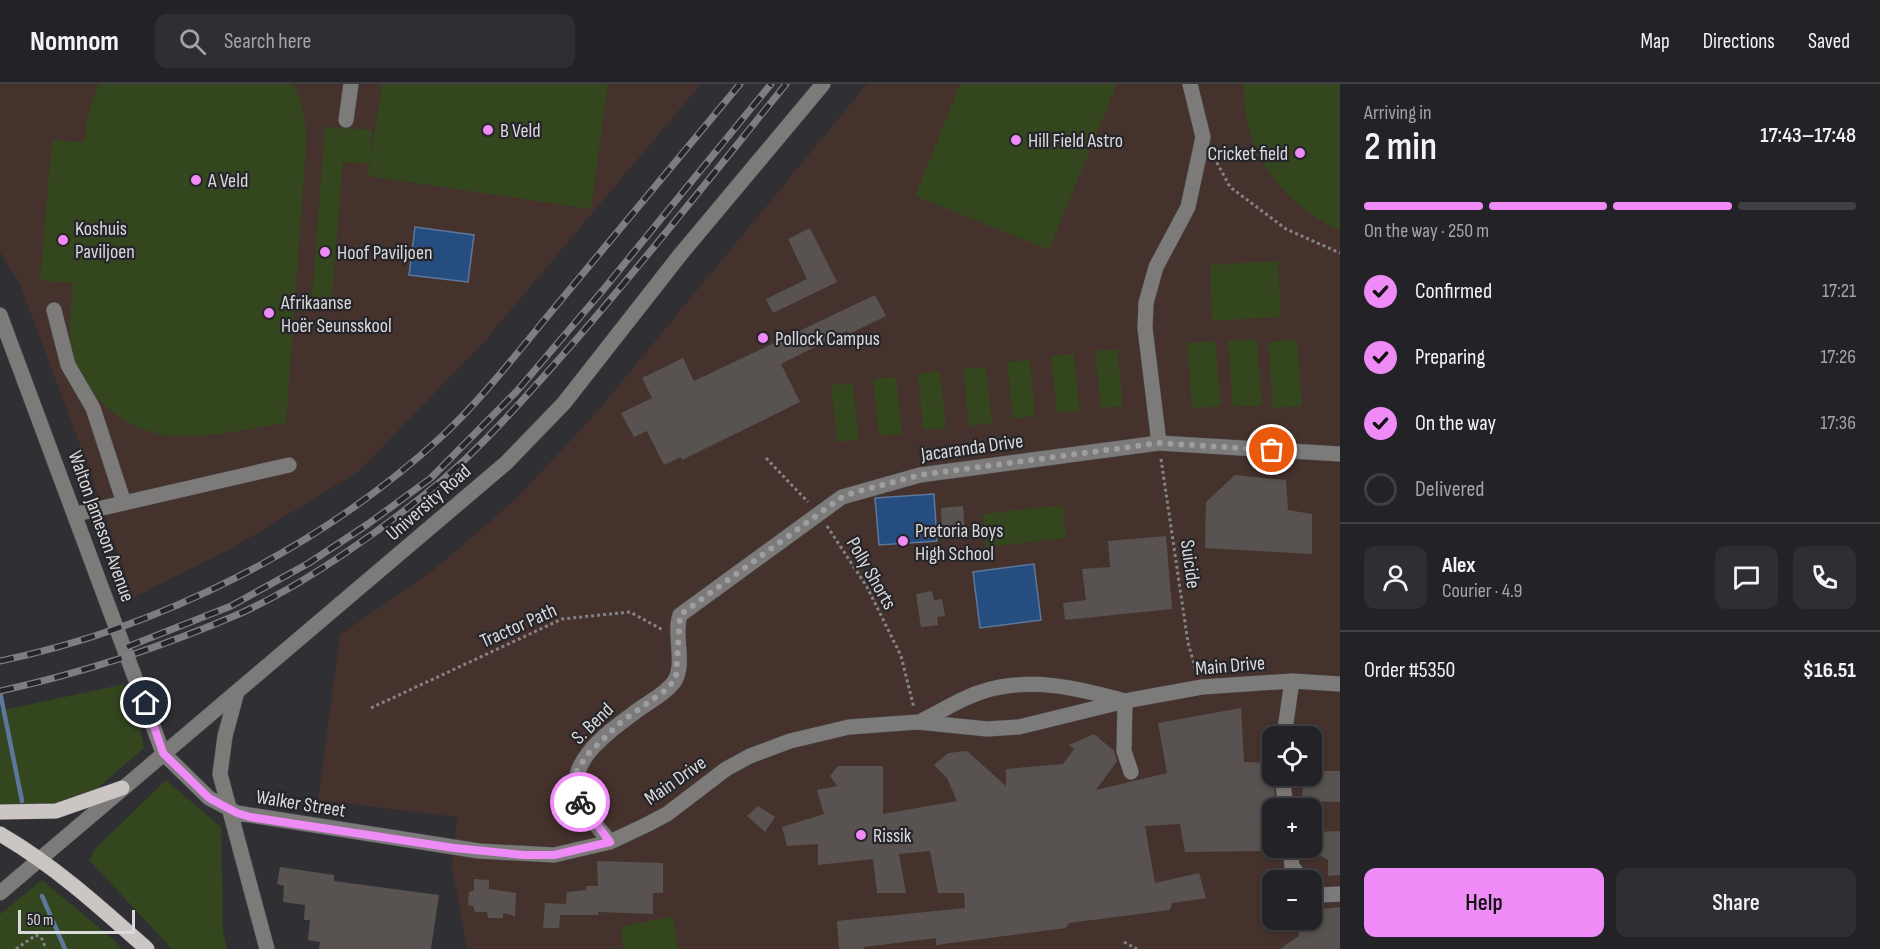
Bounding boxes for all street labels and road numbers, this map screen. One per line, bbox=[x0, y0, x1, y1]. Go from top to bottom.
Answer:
street label: Jacaranda Drive bbox=[918, 429, 1025, 467]
street label: Walton Jameson Avenue bbox=[63, 448, 139, 605]
street label: University Road bbox=[381, 459, 476, 546]
street label: Polly Shorts bbox=[841, 533, 901, 614]
street label: Suicide bbox=[1175, 538, 1205, 590]
street label: Tractor Path bbox=[476, 598, 560, 653]
street label: Main Drive bbox=[1194, 651, 1266, 681]
street label: S. Bend bbox=[567, 698, 619, 750]
street label: Main Drive bbox=[640, 751, 711, 811]
street label: Walker Street bbox=[254, 785, 347, 823]

